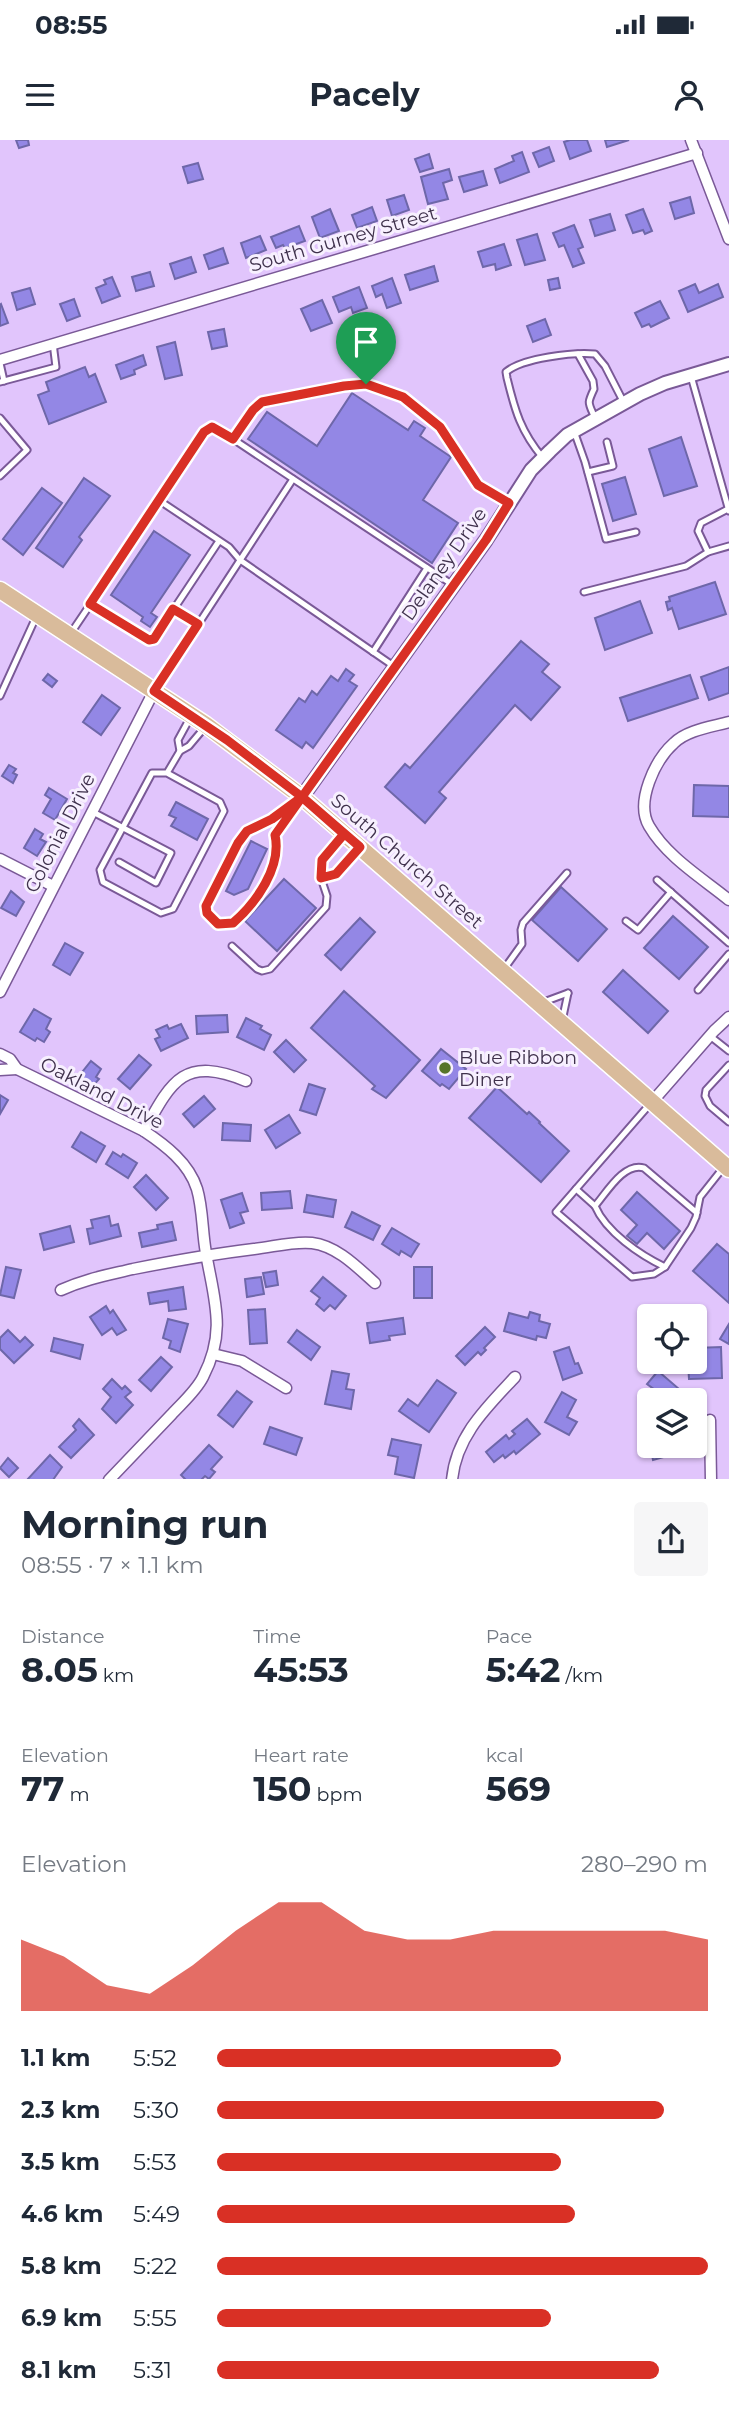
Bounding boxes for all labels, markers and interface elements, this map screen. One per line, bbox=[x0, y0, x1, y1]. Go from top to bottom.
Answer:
text: 08:55 bbox=[35, 9, 107, 41]
text: Pacely bbox=[309, 75, 420, 114]
icon: menu bbox=[21, 76, 59, 114]
icon: person bbox=[670, 76, 708, 114]
street label: South Gurney Street bbox=[247, 201, 440, 277]
pin bbox=[336, 312, 396, 384]
icon: arrive bbox=[347, 323, 385, 361]
street label: Delaney Drive bbox=[397, 503, 491, 625]
street label: Colonial Drive bbox=[20, 769, 100, 897]
street label: South Church Street bbox=[326, 789, 488, 934]
place label: Blue Ribbon Diner bbox=[459, 1046, 577, 1091]
street label: Oakland Drive bbox=[36, 1052, 168, 1134]
marker: Blue Ribbon Diner bbox=[437, 1060, 453, 1076]
map controls bbox=[637, 1304, 707, 1458]
button: locate bbox=[637, 1304, 707, 1374]
button: layers bbox=[637, 1388, 707, 1458]
text: Morning run bbox=[21, 1501, 269, 1548]
button: share bbox=[634, 1502, 708, 1576]
text: 08:55 · 7 × 1.1 km bbox=[21, 1551, 204, 1579]
text: Distance bbox=[21, 1625, 104, 1648]
text: Time bbox=[253, 1625, 301, 1648]
text: Pace bbox=[486, 1625, 532, 1648]
text: 8.05 bbox=[21, 1648, 98, 1691]
text: 45:53 bbox=[253, 1648, 349, 1691]
text: 5:42 bbox=[486, 1648, 560, 1691]
text: km bbox=[98, 1664, 134, 1687]
text: /km bbox=[560, 1664, 603, 1687]
text: Elevation bbox=[21, 1744, 109, 1767]
text: Heart rate bbox=[253, 1744, 349, 1767]
text: kcal bbox=[486, 1744, 524, 1767]
text: 77 bbox=[21, 1767, 64, 1810]
text: 150 bbox=[253, 1767, 312, 1810]
text: 569 bbox=[486, 1767, 551, 1810]
text: m bbox=[64, 1783, 90, 1806]
text: bpm bbox=[312, 1783, 363, 1806]
text: Elevation bbox=[21, 1850, 127, 1878]
text: 280–290 m bbox=[581, 1850, 708, 1878]
text: 1.1 km bbox=[21, 2044, 90, 2072]
text: 5:52 bbox=[133, 2044, 177, 2072]
text: 2.3 km bbox=[21, 2096, 100, 2124]
text: 5:30 bbox=[133, 2096, 179, 2124]
text: 3.5 km bbox=[21, 2148, 100, 2176]
text: 5:53 bbox=[133, 2148, 177, 2176]
text: 4.6 km bbox=[21, 2200, 103, 2228]
text: 5:49 bbox=[133, 2200, 180, 2228]
text: 5.8 km bbox=[21, 2252, 102, 2280]
text: 5:22 bbox=[133, 2252, 177, 2280]
text: 6.9 km bbox=[21, 2304, 102, 2332]
text: 5:55 bbox=[133, 2304, 177, 2332]
text: 8.1 km bbox=[21, 2356, 97, 2384]
text: 5:31 bbox=[133, 2356, 172, 2384]

